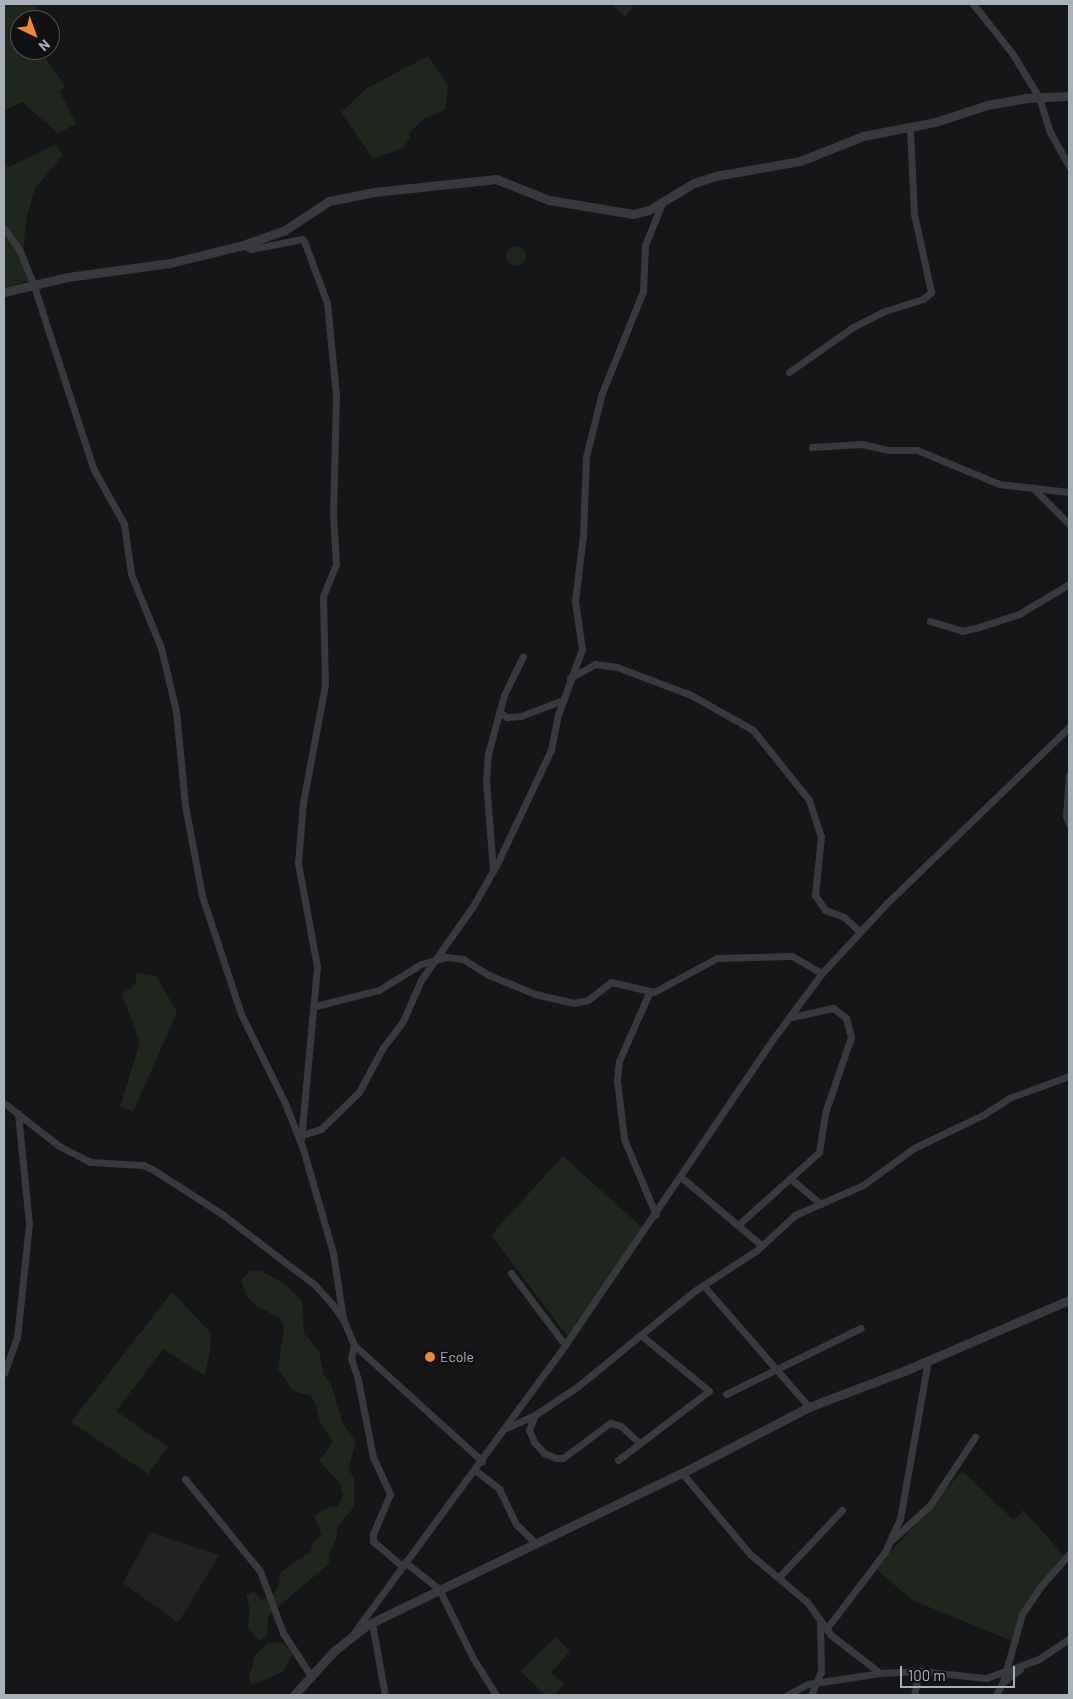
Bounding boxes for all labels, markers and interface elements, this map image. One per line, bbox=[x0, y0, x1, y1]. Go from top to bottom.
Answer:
north arrow bbox=[10, 10, 60, 60]
text: N bbox=[36, 36, 54, 55]
place label: Ecole bbox=[440, 1349, 474, 1365]
marker: Ecole bbox=[424, 1351, 436, 1363]
scale bar bbox=[903, 1656, 1018, 1688]
text: 100 m bbox=[908, 1666, 946, 1684]

